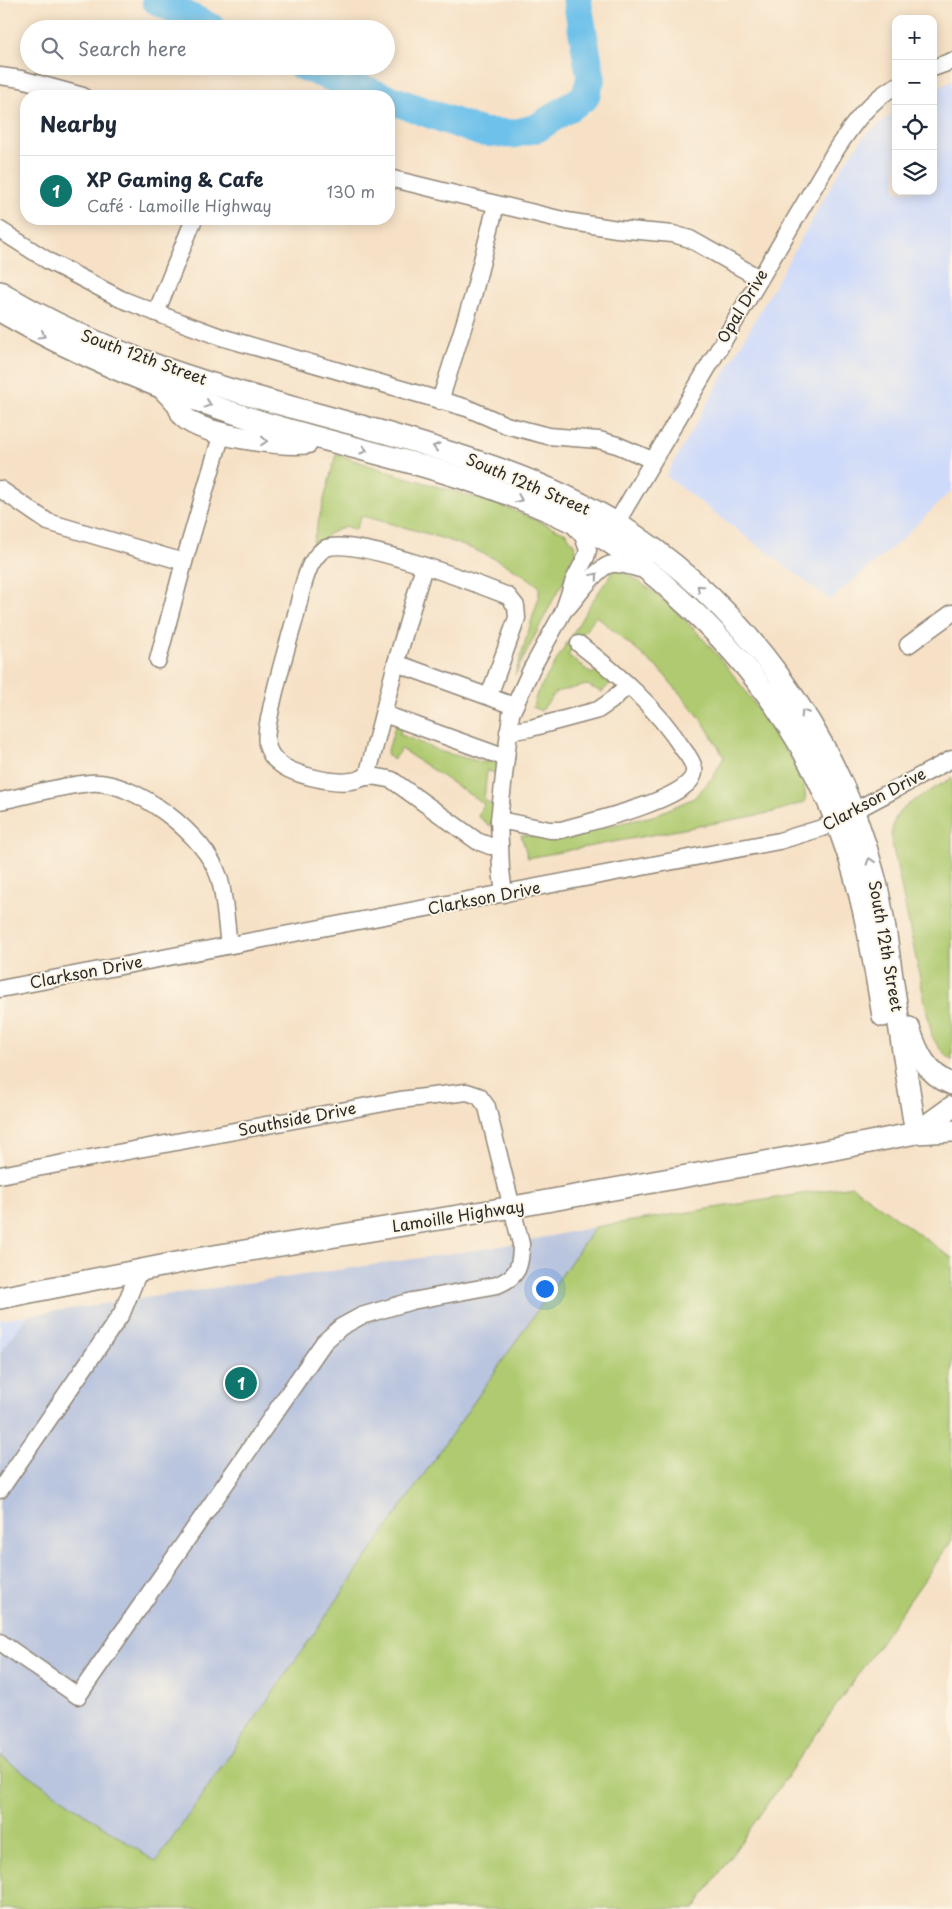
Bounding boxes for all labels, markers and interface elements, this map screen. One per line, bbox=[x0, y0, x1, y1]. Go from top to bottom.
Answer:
map controls bbox=[892, 15, 937, 195]
button: + bbox=[892, 15, 937, 60]
search box bbox=[20, 20, 395, 75]
icon: search bbox=[38, 34, 66, 62]
text: Search here bbox=[78, 34, 187, 62]
button: − bbox=[892, 60, 937, 105]
button: locate bbox=[892, 105, 937, 150]
text: Nearby bbox=[40, 107, 117, 139]
button: layers bbox=[892, 150, 937, 195]
text: XP Gaming & Cafe bbox=[87, 165, 264, 193]
text: 1 bbox=[52, 179, 60, 203]
text: 130 m bbox=[327, 179, 375, 203]
text: Café · Lamoille Highway bbox=[87, 193, 272, 217]
street label: Opal Drive bbox=[710, 264, 773, 347]
street label: South 12th Street bbox=[78, 322, 211, 390]
one-way arrow bbox=[37, 329, 46, 339]
one-way arrow bbox=[204, 399, 212, 409]
one-way arrow bbox=[260, 435, 268, 446]
one-way arrow bbox=[432, 443, 440, 453]
one-way arrow bbox=[360, 445, 368, 455]
street label: South 12th Street bbox=[463, 446, 594, 520]
one-way arrow bbox=[514, 492, 523, 503]
one-way arrow bbox=[589, 572, 598, 581]
one-way arrow bbox=[697, 585, 706, 594]
one-way arrow bbox=[800, 709, 810, 718]
street label: Clarkson Drive bbox=[817, 761, 930, 836]
one-way arrow bbox=[865, 857, 875, 865]
street label: Clarkson Drive bbox=[425, 874, 542, 920]
street label: South 12th Street bbox=[864, 878, 910, 1013]
street label: Clarkson Drive bbox=[27, 948, 144, 994]
street label: Southside Drive bbox=[236, 1095, 358, 1141]
street label: Lamoille Highway bbox=[390, 1193, 526, 1237]
your location bbox=[532, 1276, 558, 1302]
pin: 1 bbox=[225, 1364, 257, 1402]

